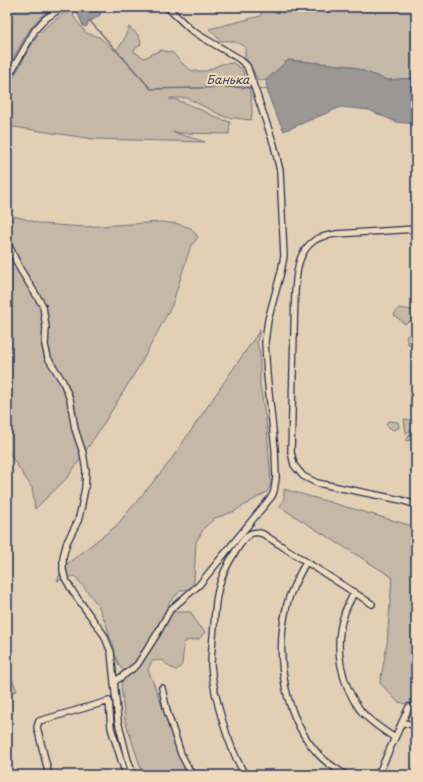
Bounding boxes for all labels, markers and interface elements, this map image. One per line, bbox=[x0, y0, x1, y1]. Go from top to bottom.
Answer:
water label: Банька bbox=[206, 70, 250, 88]

